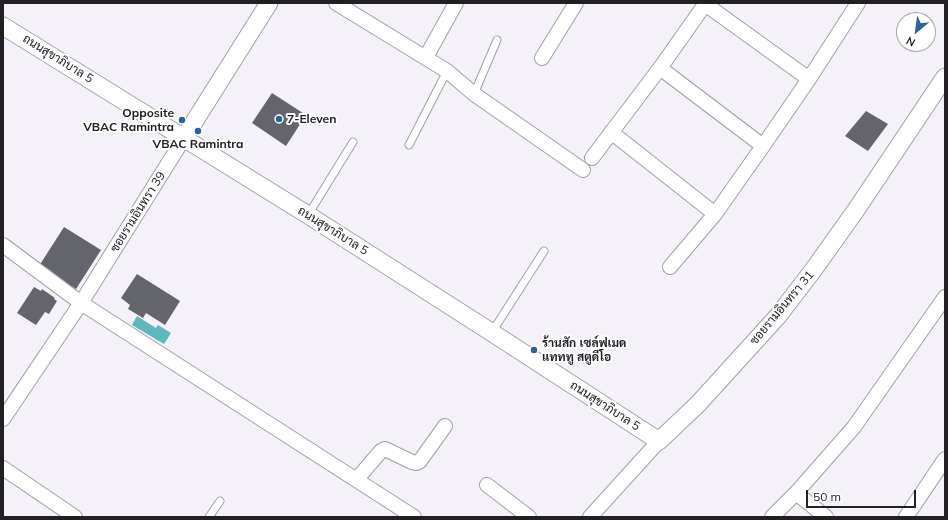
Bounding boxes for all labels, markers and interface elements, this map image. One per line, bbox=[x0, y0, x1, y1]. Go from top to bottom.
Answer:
north arrow bbox=[896, 12, 936, 52]
street label: ถนนสุขาภิบาล 5 bbox=[20, 32, 96, 86]
text: N bbox=[904, 33, 918, 50]
place label: Opposite VBAC Ramintra bbox=[83, 106, 174, 134]
place label: 7-Eleven bbox=[287, 112, 336, 126]
marker: 7-Eleven bbox=[274, 114, 284, 124]
marker: Opposite VBAC Ramintra bbox=[177, 115, 187, 125]
marker: VBAC Ramintra bbox=[193, 126, 203, 136]
place label: VBAC Ramintra bbox=[153, 137, 243, 151]
street label: ซอยรามอินทรา 39 bbox=[108, 169, 168, 255]
street label: ถนนสุขาภิบาล 5 bbox=[295, 204, 371, 258]
street label: ซอยรามอินทรา 31 bbox=[747, 268, 817, 348]
place label: ร้านสัก เซล์ฟเมด แทททู สตูดีโอ bbox=[542, 336, 626, 364]
marker: ร้านสัก เซล์ฟเมด แทททู สตูดีโอ bbox=[529, 345, 539, 355]
street label: ถนนสุขาภิบาล 5 bbox=[567, 378, 643, 434]
scale bar bbox=[808, 482, 918, 508]
text: 50 m bbox=[813, 489, 841, 504]

